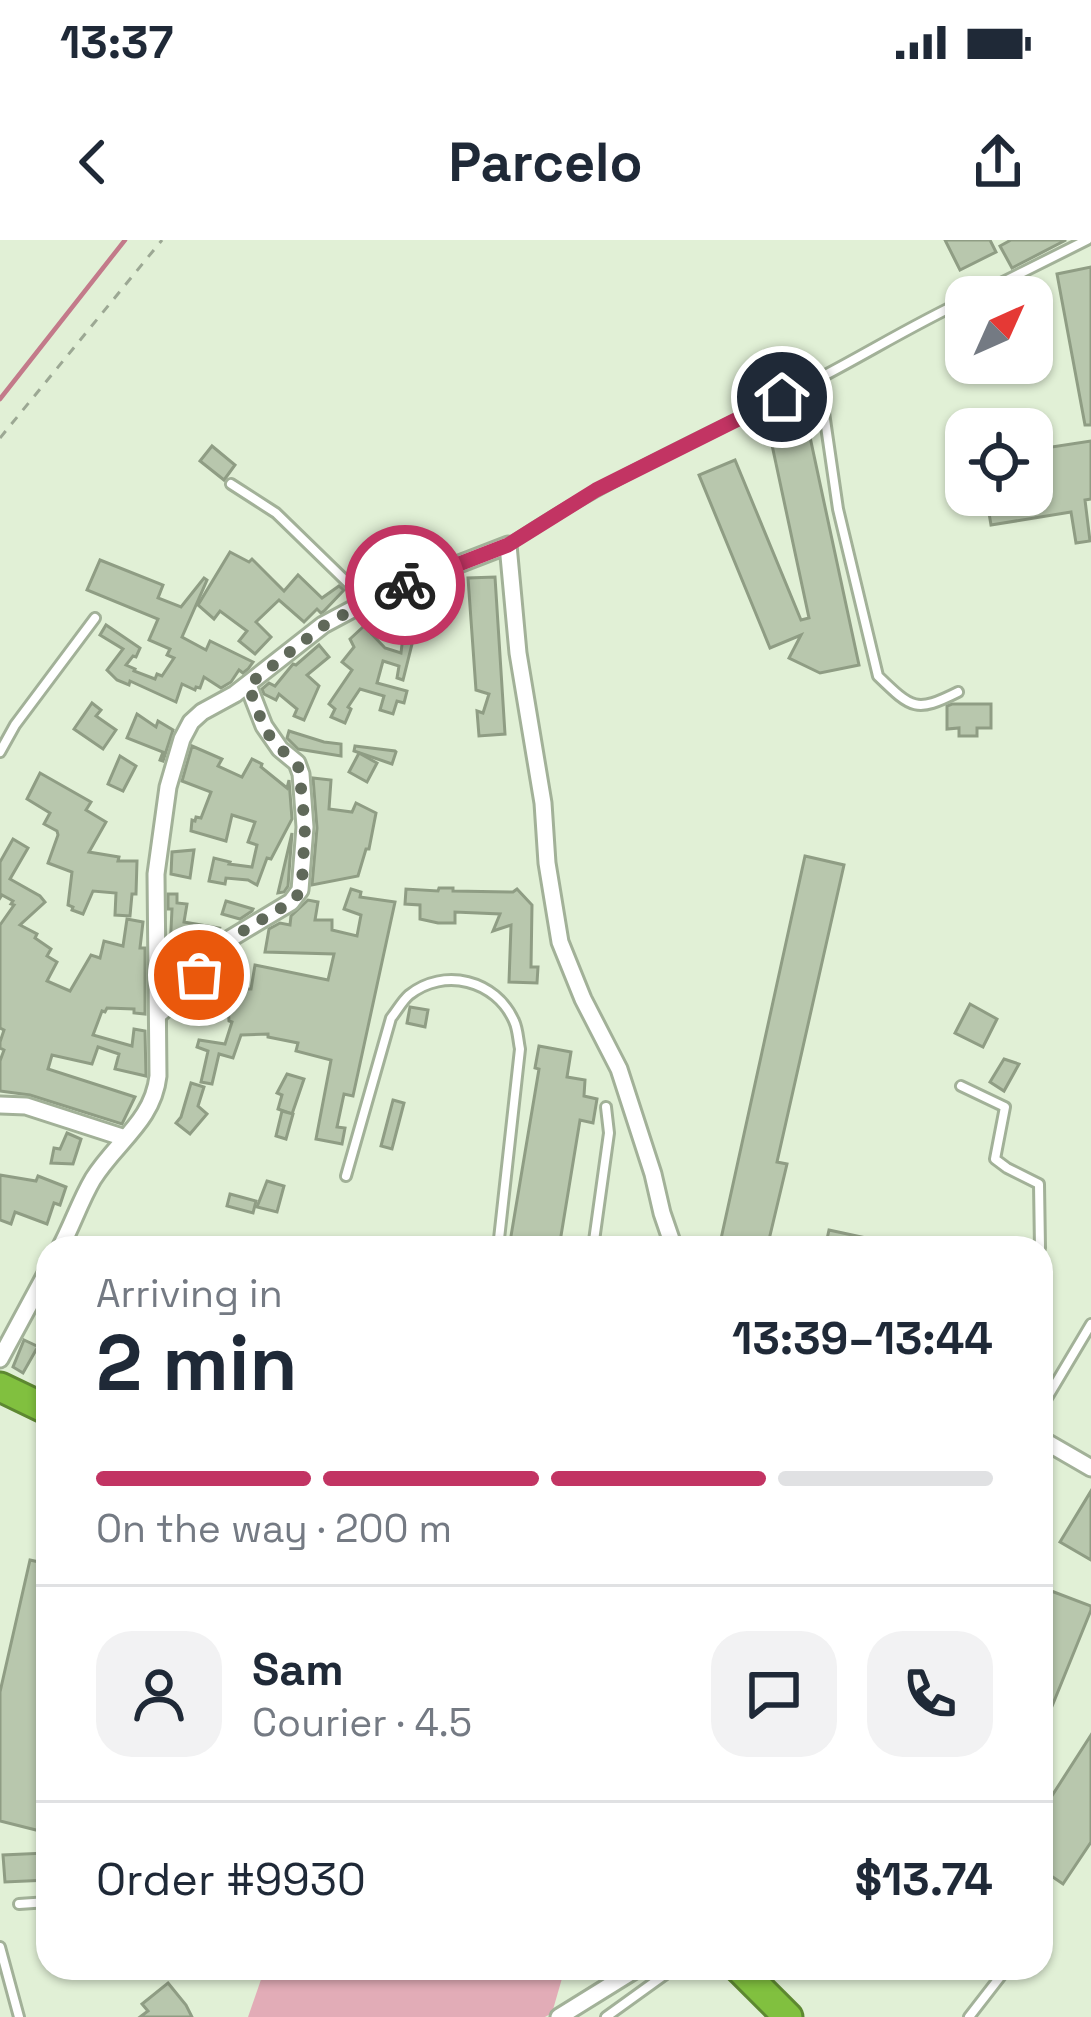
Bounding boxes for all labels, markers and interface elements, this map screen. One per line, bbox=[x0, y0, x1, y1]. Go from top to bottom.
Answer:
text: 13:37 bbox=[60, 14, 173, 71]
text: Parcelo bbox=[449, 128, 642, 197]
icon: back bbox=[60, 129, 126, 195]
icon: share bbox=[965, 129, 1031, 195]
north arrow bbox=[945, 276, 1053, 384]
map controls bbox=[945, 276, 1053, 516]
pin bbox=[731, 346, 833, 448]
icon: home bbox=[749, 364, 815, 430]
button: locate bbox=[945, 408, 1053, 516]
courier bbox=[345, 525, 465, 645]
icon: bike bbox=[372, 552, 438, 618]
pin bbox=[148, 924, 250, 1026]
icon: bag bbox=[166, 942, 232, 1008]
text: Arriving in bbox=[96, 1269, 283, 1318]
text: 13:39–13:44 bbox=[732, 1310, 993, 1367]
text: 2 min bbox=[96, 1313, 298, 1413]
text: On the way · 200 m bbox=[96, 1504, 452, 1553]
button: person bbox=[96, 1631, 222, 1757]
button: chat bbox=[711, 1631, 837, 1757]
button: phone bbox=[867, 1631, 993, 1757]
text: Sam bbox=[252, 1641, 344, 1698]
text: Courier · 4.5 bbox=[252, 1698, 472, 1747]
text: Order #9930 bbox=[96, 1851, 366, 1908]
text: $13.74 bbox=[855, 1851, 993, 1908]

